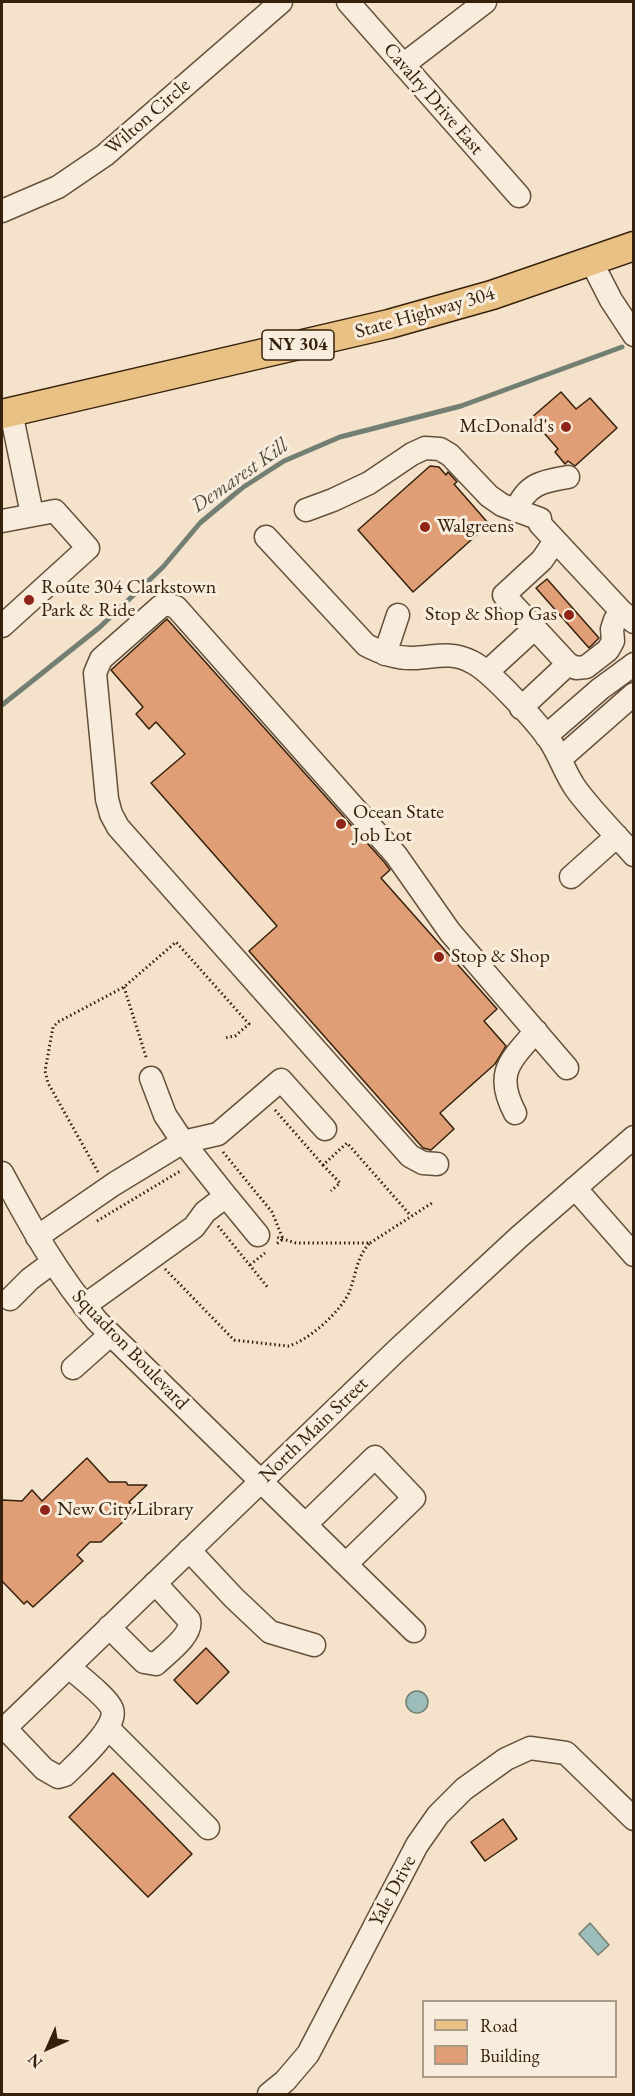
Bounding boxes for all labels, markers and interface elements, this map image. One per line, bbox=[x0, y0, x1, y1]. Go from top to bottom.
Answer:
street label: Cavalry Drive East bbox=[378, 38, 488, 160]
street label: Wilton Circle bbox=[101, 74, 195, 160]
street label: State Highway 304 bbox=[352, 282, 498, 344]
road number: NY 304 bbox=[262, 330, 334, 360]
place label: McDonald's bbox=[459, 415, 554, 439]
marker: McDonald's bbox=[559, 420, 573, 434]
water label: Demarest Kill bbox=[187, 433, 293, 519]
place label: Walgreens bbox=[437, 515, 514, 539]
marker: Walgreens bbox=[418, 520, 432, 534]
place label: Route 304 Clarkstown Park & Ride bbox=[41, 576, 216, 623]
marker: Route 304 Clarkstown Park & Ride bbox=[22, 593, 36, 607]
place label: Stop & Shop Gas bbox=[425, 603, 557, 627]
marker: Stop & Shop Gas bbox=[562, 608, 576, 622]
place label: Ocean State Job Lot bbox=[353, 801, 444, 848]
marker: Ocean State Job Lot bbox=[334, 817, 348, 831]
place label: Stop & Shop bbox=[451, 945, 550, 969]
marker: Stop & Shop bbox=[432, 950, 446, 964]
street label: Squadron Boulevard bbox=[67, 1285, 193, 1415]
street label: North Main Street bbox=[255, 1372, 373, 1488]
place label: New City Library bbox=[57, 1498, 193, 1522]
marker: New City Library bbox=[38, 1503, 52, 1517]
street label: Yale Drive bbox=[364, 1851, 422, 1931]
legend bbox=[422, 2000, 617, 2078]
text: Road bbox=[480, 2014, 518, 2037]
north arrow bbox=[18, 2018, 78, 2078]
text: Building bbox=[480, 2044, 540, 2067]
text: N bbox=[23, 2049, 47, 2073]

